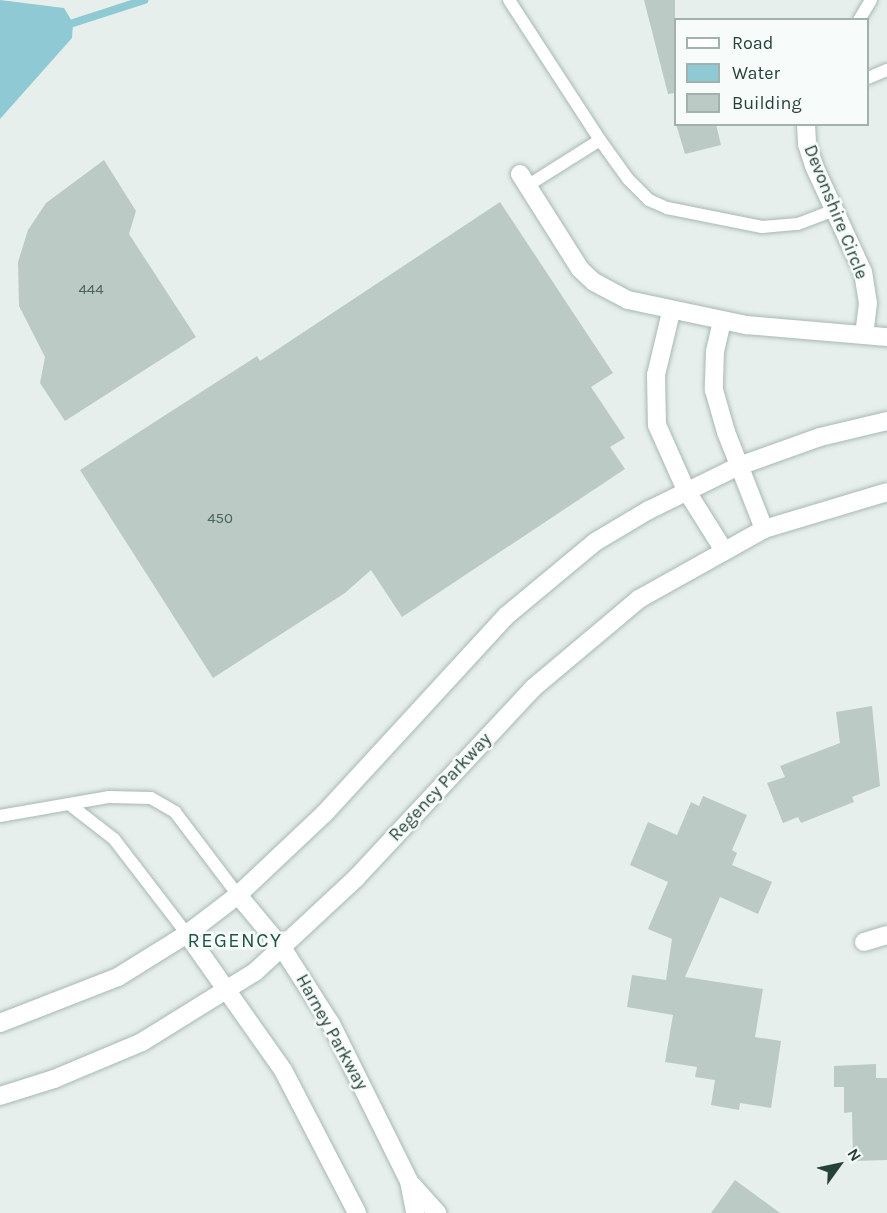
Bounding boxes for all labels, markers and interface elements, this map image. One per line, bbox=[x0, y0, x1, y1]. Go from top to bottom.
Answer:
legend bbox=[674, 18, 869, 126]
text: Road bbox=[732, 32, 773, 54]
text: Water bbox=[732, 62, 780, 84]
text: Building bbox=[732, 92, 802, 114]
street label: Devonshire Circle bbox=[799, 142, 873, 282]
house number: 444 bbox=[78, 281, 104, 299]
house number: 450 bbox=[207, 510, 233, 528]
street label: Regency Parkway bbox=[384, 728, 496, 846]
district label: REGENCY bbox=[187, 928, 283, 952]
street label: Harney Parkway bbox=[291, 970, 373, 1094]
north arrow bbox=[809, 1135, 869, 1195]
text: N bbox=[843, 1145, 866, 1165]

